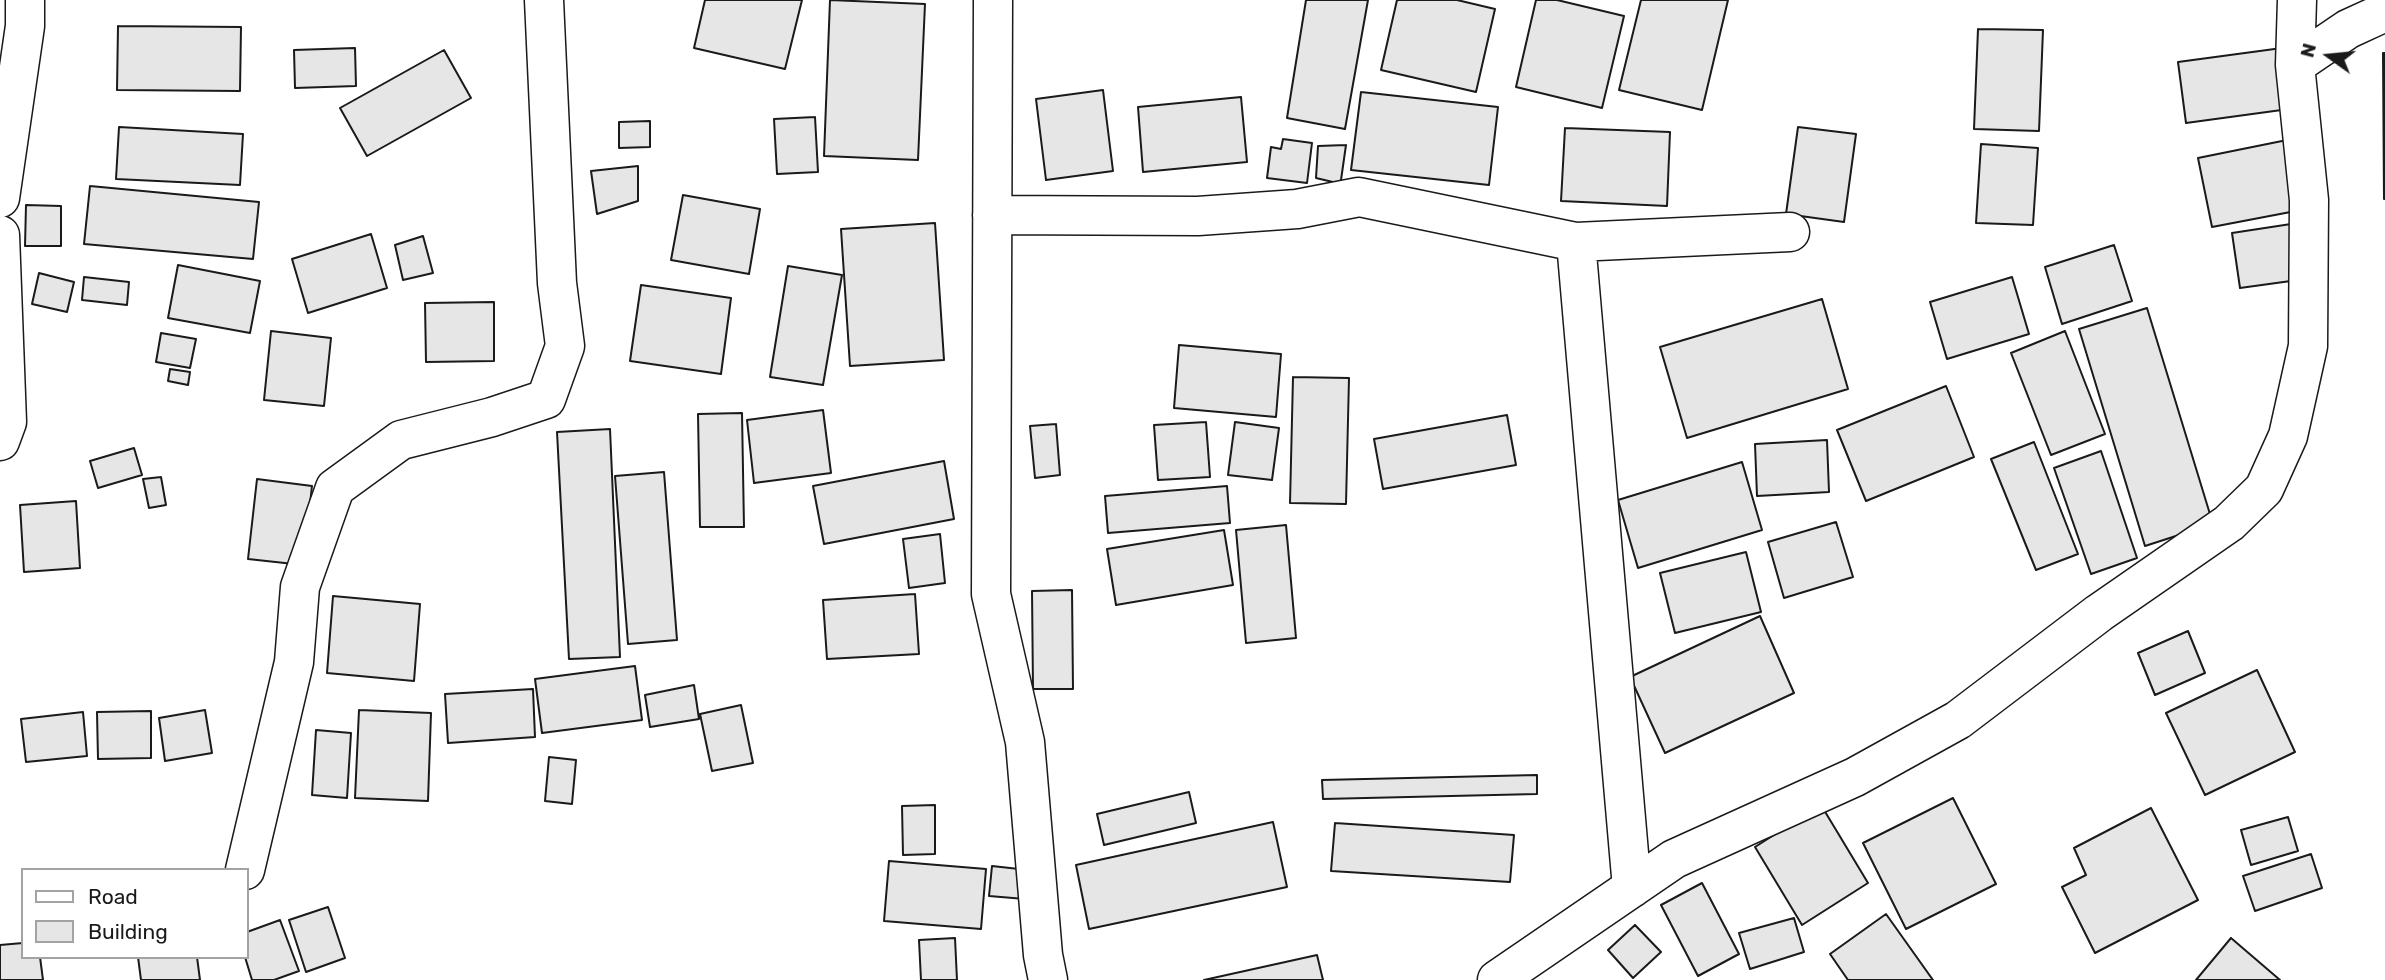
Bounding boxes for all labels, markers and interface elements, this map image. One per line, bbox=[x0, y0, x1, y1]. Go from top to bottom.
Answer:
north arrow bbox=[2294, 21, 2364, 91]
text: N bbox=[2295, 41, 2321, 60]
legend bbox=[21, 868, 248, 959]
text: Road bbox=[88, 884, 138, 909]
text: Building bbox=[88, 919, 168, 944]

